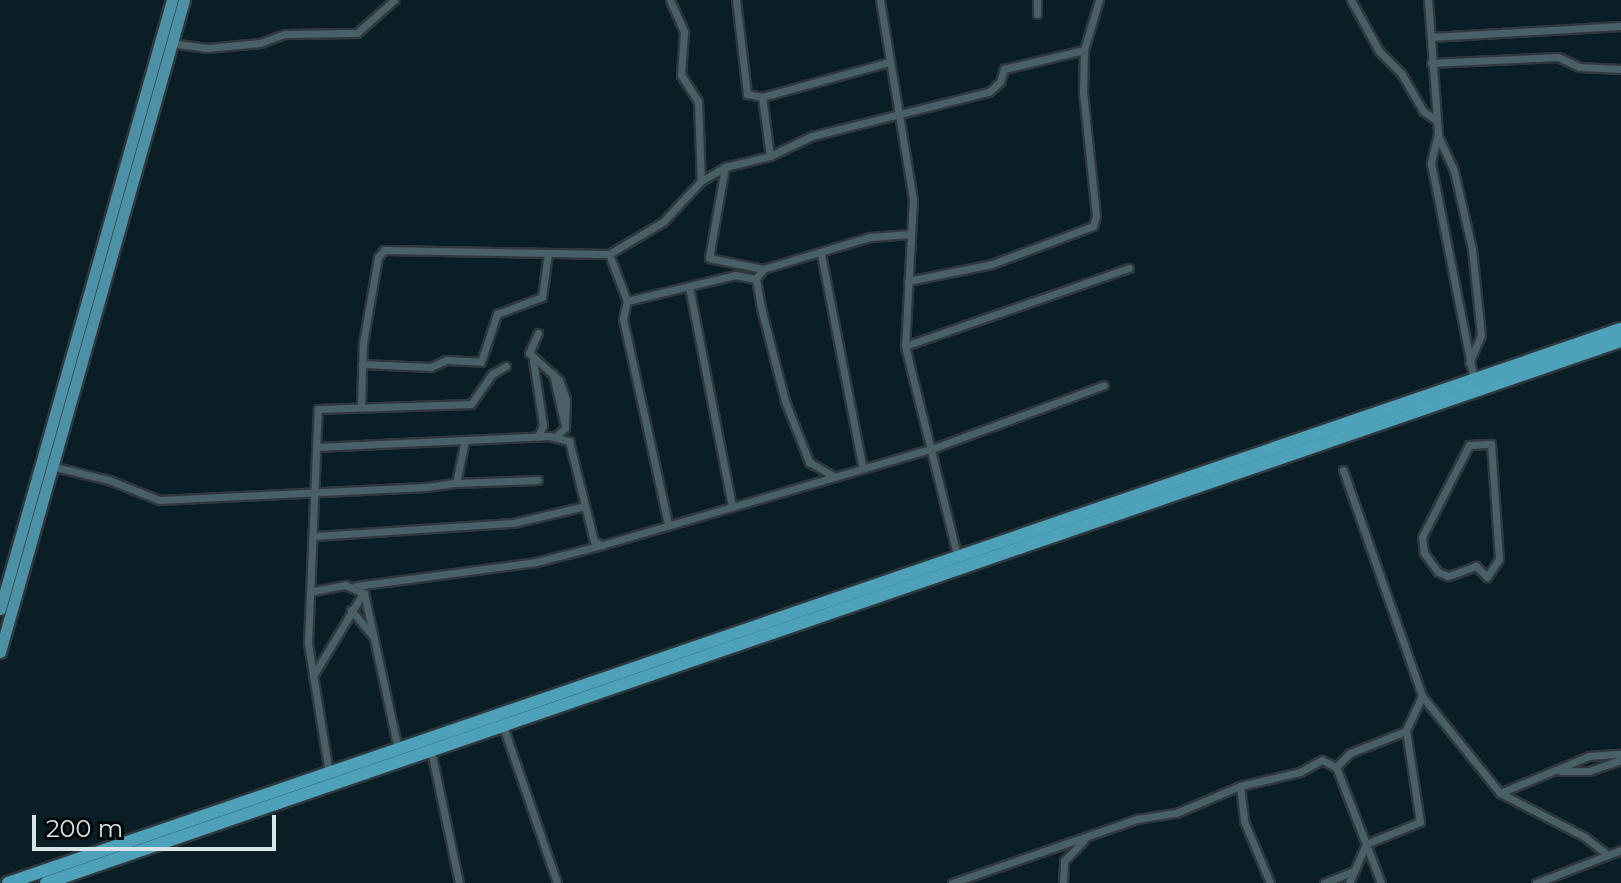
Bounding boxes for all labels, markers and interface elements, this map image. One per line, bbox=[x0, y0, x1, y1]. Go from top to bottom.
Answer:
scale bar bbox=[36, 799, 280, 849]
text: 200 m bbox=[46, 814, 123, 843]

